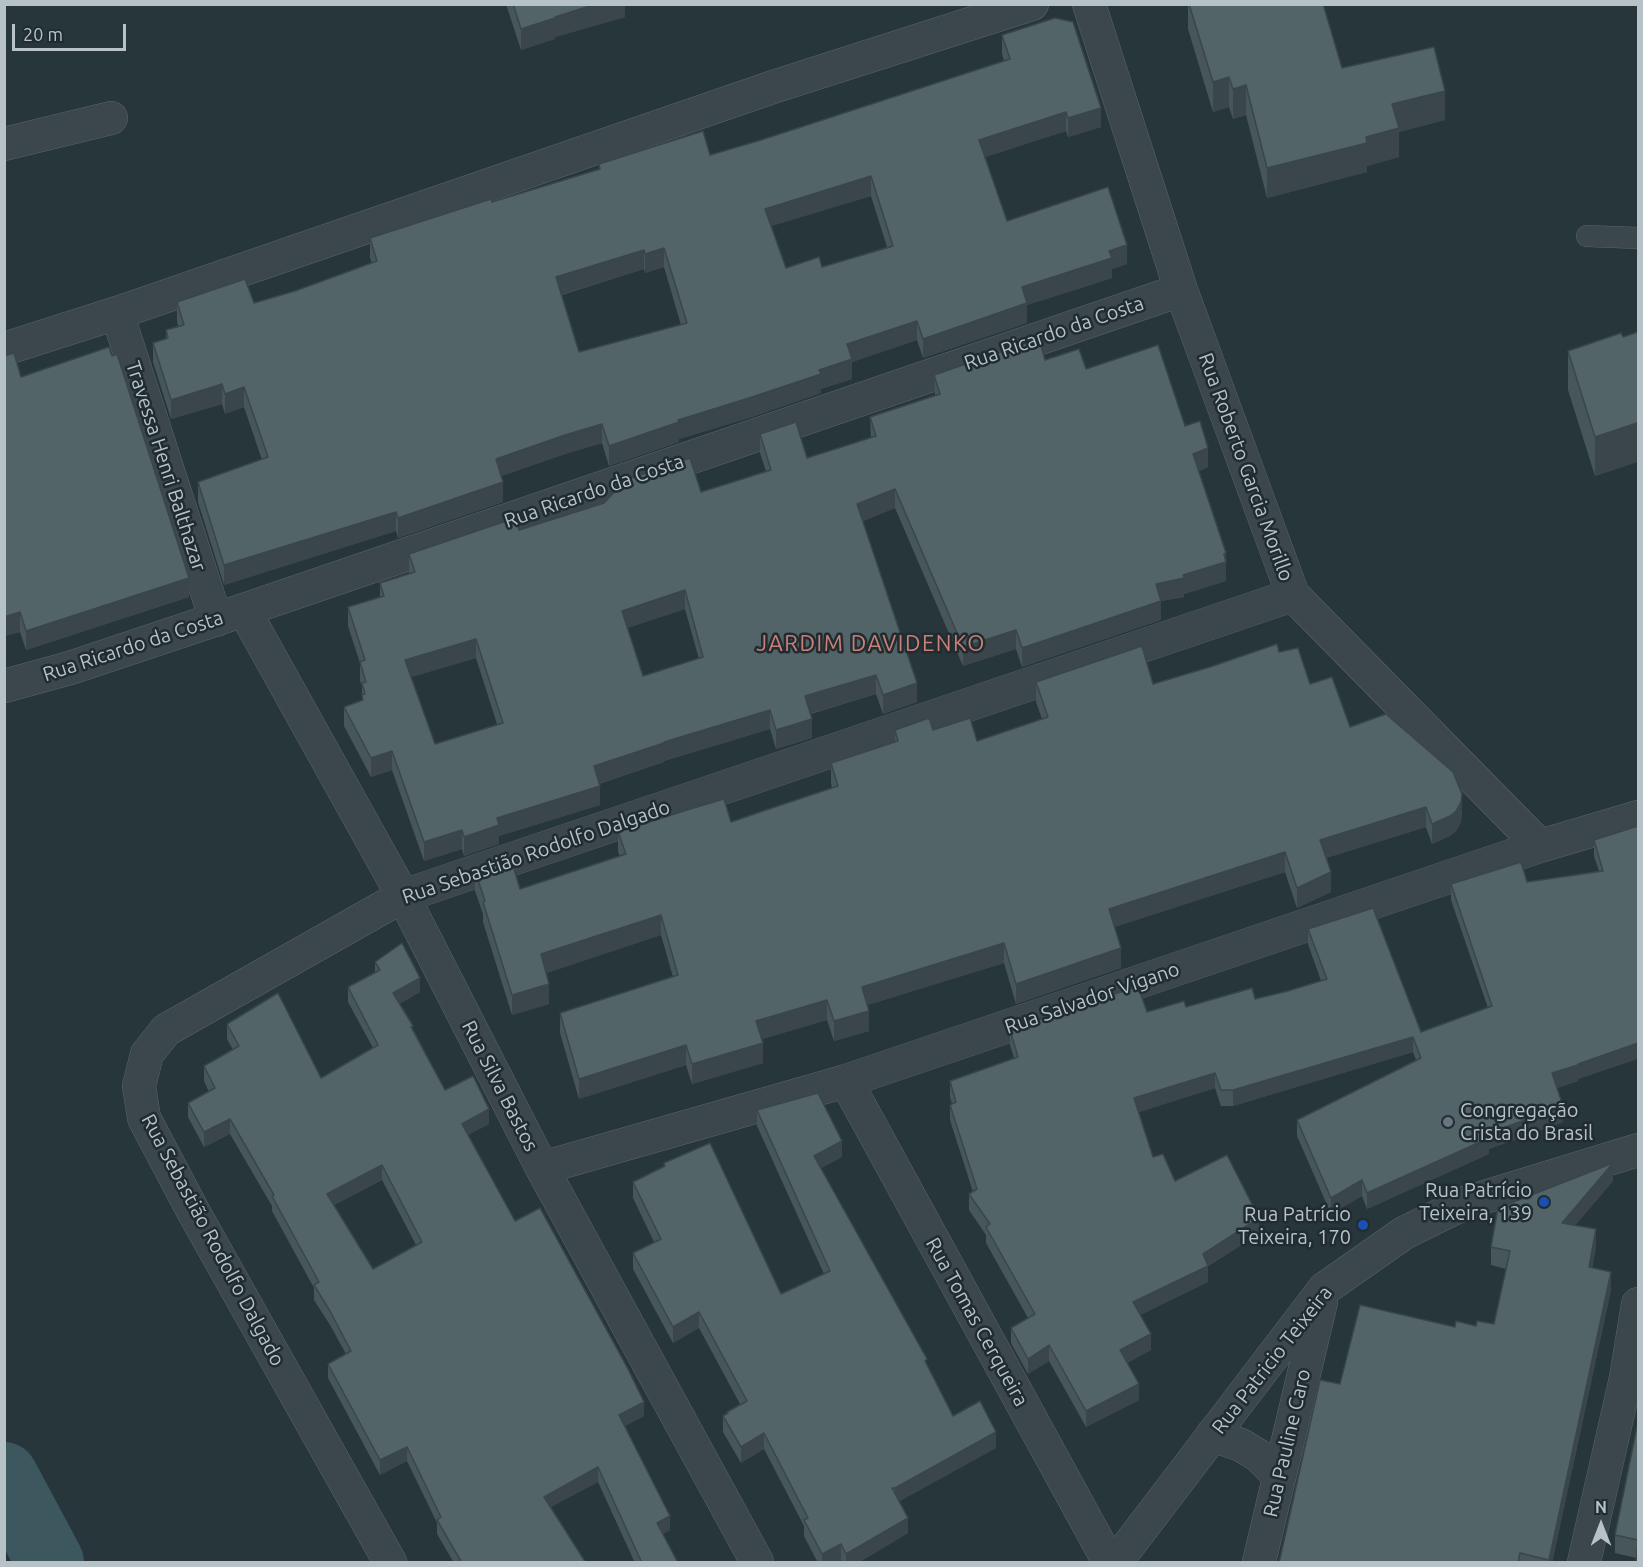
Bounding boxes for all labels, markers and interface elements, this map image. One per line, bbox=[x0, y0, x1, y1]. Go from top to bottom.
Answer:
scale bar bbox=[15, 12, 129, 50]
text: 20 m bbox=[23, 24, 63, 44]
street label: Rua Ricardo da Costa bbox=[961, 291, 1147, 375]
street label: Rua Roberto Garcia Morillo bbox=[1193, 350, 1299, 584]
street label: Travessa Henri Balthazar bbox=[121, 358, 211, 574]
street label: Rua Ricardo da Costa bbox=[501, 449, 687, 533]
street label: Rua Ricardo da Costa bbox=[40, 605, 226, 687]
district label: JARDIM DAVIDENKO bbox=[756, 631, 986, 657]
street label: Rua Sebastião Rodolfo Dalgado bbox=[399, 795, 673, 909]
street label: Rua Salvador Vigano bbox=[1001, 957, 1183, 1039]
street label: Rua Silva Bastos bbox=[457, 1017, 543, 1155]
place label: Congregação Crista do Brasil bbox=[1460, 1098, 1593, 1145]
street label: Rua Sebastião Rodolfo Dalgado bbox=[136, 1110, 290, 1370]
marker: Congregação Crista do Brasil bbox=[1441, 1115, 1455, 1129]
place label: Rua Patrício Teixeira, 139 bbox=[1419, 1178, 1532, 1225]
marker: Rua Patrício Teixeira, 139 bbox=[1537, 1195, 1551, 1209]
place label: Rua Patrício Teixeira, 170 bbox=[1238, 1202, 1351, 1249]
marker: Rua Patrício Teixeira, 170 bbox=[1356, 1218, 1370, 1232]
street label: Rua Tomas Cerqueira bbox=[921, 1233, 1033, 1411]
street label: Rua Patricio Teixeira bbox=[1207, 1281, 1337, 1439]
street label: Rua Pauline Caro bbox=[1258, 1367, 1316, 1519]
north arrow bbox=[1571, 1495, 1631, 1555]
text: N bbox=[1595, 1498, 1607, 1516]

